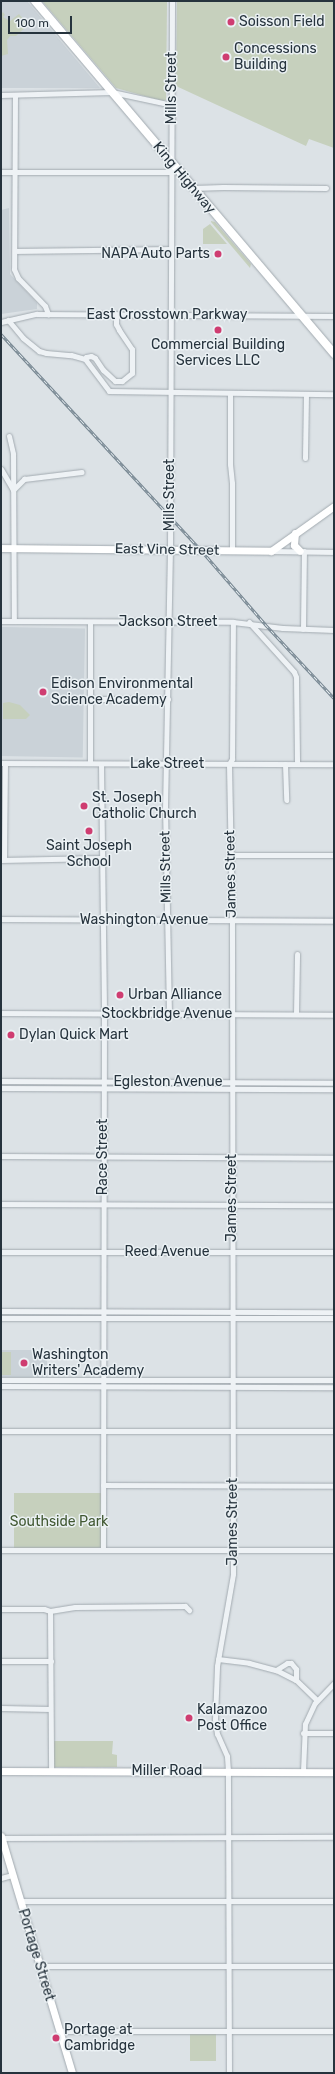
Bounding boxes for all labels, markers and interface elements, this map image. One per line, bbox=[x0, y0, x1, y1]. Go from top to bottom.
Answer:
scale bar bbox=[10, 8, 74, 34]
place label: Soisson Field bbox=[239, 14, 324, 30]
text: 100 m bbox=[15, 16, 49, 30]
marker: Soisson Field bbox=[226, 17, 236, 27]
place label: Concessions Building bbox=[234, 41, 317, 74]
street label: Mills Street bbox=[164, 52, 180, 124]
marker: Concessions Building bbox=[221, 52, 231, 62]
street label: King Highway bbox=[149, 139, 219, 217]
place label: NAPA Auto Parts bbox=[100, 246, 210, 262]
marker: NAPA Auto Parts bbox=[213, 249, 223, 259]
street label: East Crosstown Parkway bbox=[87, 307, 247, 323]
marker: Commercial Building Services LLC bbox=[213, 325, 223, 335]
place label: Commercial Building Services LLC bbox=[151, 337, 285, 370]
street label: Mills Street bbox=[162, 459, 178, 531]
street label: East Vine Street bbox=[114, 541, 220, 559]
street label: Jackson Street bbox=[119, 614, 217, 630]
place label: Edison Environmental Science Academy bbox=[51, 676, 193, 708]
marker: Edison Environmental Science Academy bbox=[38, 687, 48, 697]
street label: Lake Street bbox=[130, 756, 204, 772]
place label: St. Joseph Catholic Church bbox=[92, 790, 197, 822]
marker: St. Joseph Catholic Church bbox=[79, 801, 89, 811]
marker: Saint Joseph School bbox=[84, 826, 94, 836]
street label: James Street bbox=[222, 830, 240, 918]
street label: Mills Street bbox=[157, 831, 175, 903]
place label: Saint Joseph School bbox=[46, 838, 132, 870]
street label: Washington Avenue bbox=[80, 912, 208, 928]
place label: Urban Alliance bbox=[128, 987, 222, 1003]
marker: Urban Alliance bbox=[115, 990, 125, 1000]
street label: Stockbridge Avenue bbox=[101, 1006, 233, 1022]
place label: Dylan Quick Mart bbox=[19, 1027, 129, 1043]
marker: Dylan Quick Mart bbox=[6, 1030, 16, 1040]
street label: Egleston Avenue bbox=[113, 1074, 223, 1090]
street label: Race Street bbox=[95, 1119, 111, 1195]
street label: James Street bbox=[224, 1154, 240, 1242]
street label: Reed Avenue bbox=[124, 1244, 210, 1260]
place label: Washington Writers' Academy bbox=[32, 1347, 145, 1380]
marker: Washington Writers' Academy bbox=[19, 1358, 29, 1368]
street label: James Street bbox=[225, 1478, 241, 1566]
park label: Southside Park bbox=[10, 1514, 108, 1530]
place label: Kalamazoo Post Office bbox=[197, 1702, 267, 1734]
marker: Kalamazoo Post Office bbox=[184, 1713, 194, 1723]
street label: Miller Road bbox=[131, 1763, 203, 1779]
street label: Portage Street bbox=[14, 1907, 58, 2003]
place label: Portage at Cambridge bbox=[64, 2022, 135, 2054]
marker: Portage at Cambridge bbox=[51, 2033, 61, 2043]

